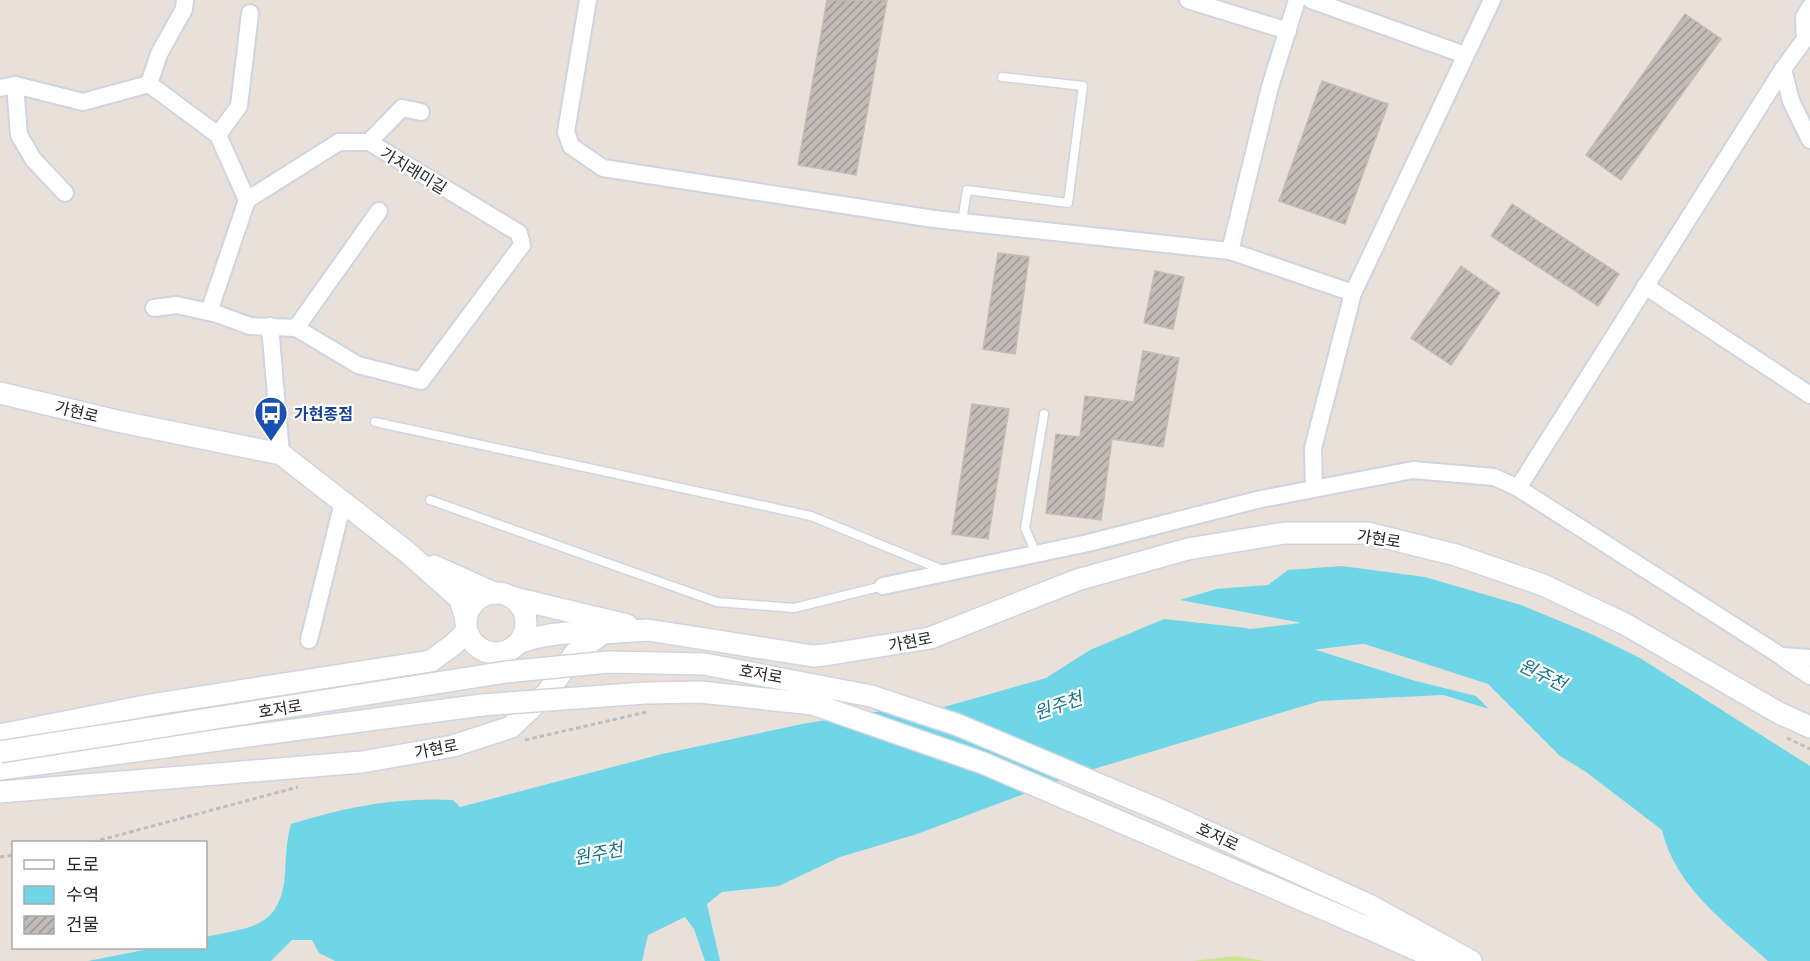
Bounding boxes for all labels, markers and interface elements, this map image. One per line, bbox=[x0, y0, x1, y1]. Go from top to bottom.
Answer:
street label: 가치래미길 bbox=[378, 143, 450, 197]
bus stop icon: 가현종점 bbox=[253, 395, 289, 442]
street label: 가현로 bbox=[53, 396, 101, 426]
place label: 가현종점 bbox=[294, 404, 353, 423]
street label: 가현로 bbox=[1356, 525, 1403, 551]
street label: 가현로 bbox=[887, 627, 934, 655]
water label: 원주천 bbox=[1516, 653, 1572, 696]
street label: 호저로 bbox=[738, 660, 785, 686]
water label: 원주천 bbox=[1031, 686, 1087, 723]
street label: 호저로 bbox=[257, 695, 304, 721]
street label: 가현로 bbox=[413, 734, 460, 762]
street label: 호저로 bbox=[1194, 818, 1242, 854]
water label: 원주천 bbox=[572, 837, 627, 869]
legend bbox=[12, 841, 207, 949]
text: 도로 bbox=[66, 853, 99, 875]
text: 수역 bbox=[66, 883, 99, 905]
text: 건물 bbox=[66, 913, 99, 935]

